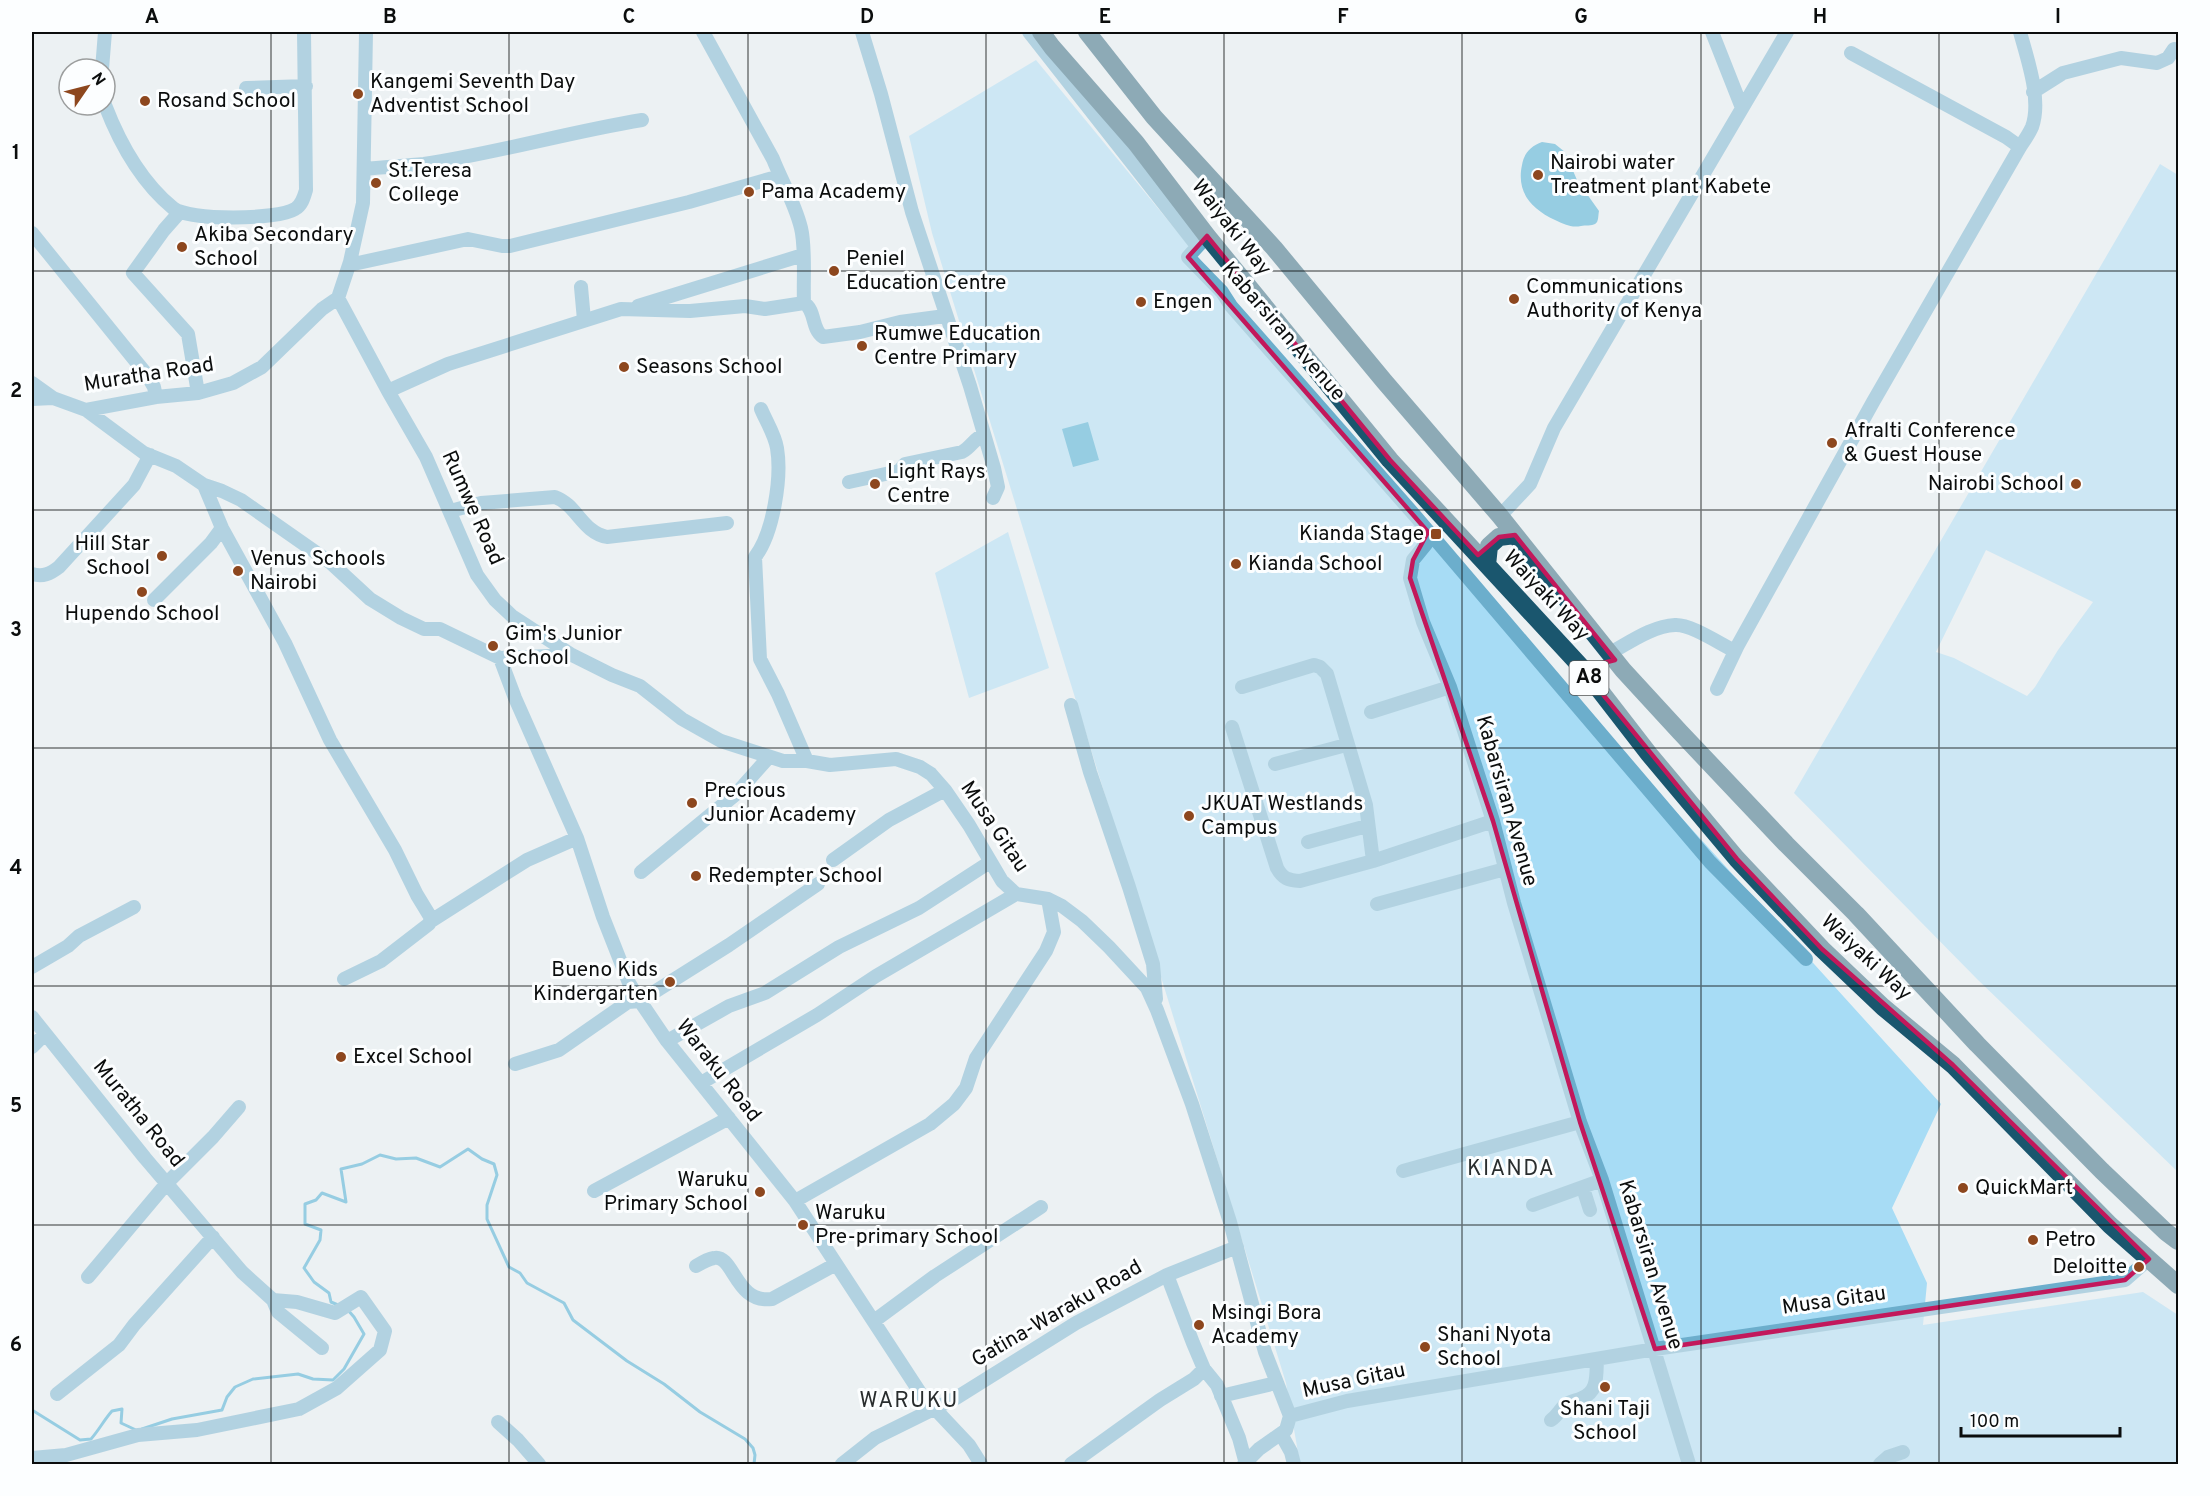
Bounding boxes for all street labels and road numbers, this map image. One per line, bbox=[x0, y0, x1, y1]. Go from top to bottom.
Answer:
street label: Waiyaki Way bbox=[1185, 174, 1277, 282]
street label: Kabarsiran Avenue bbox=[1215, 257, 1351, 407]
street label: Muratha Road bbox=[82, 351, 216, 399]
street label: Rumwe Road bbox=[435, 446, 509, 570]
street label: Waiyaki Way bbox=[1497, 545, 1595, 647]
road number: A8 bbox=[1570, 661, 1608, 695]
street label: Kabarsiran Avenue bbox=[1469, 713, 1543, 889]
street label: Musa Gitau bbox=[954, 776, 1034, 878]
street label: Waiyaki Way bbox=[1815, 909, 1917, 1007]
street label: Waraku Road bbox=[669, 1014, 767, 1128]
street label: Muratha Road bbox=[86, 1054, 190, 1174]
street label: Kabarsiran Avenue bbox=[1611, 1177, 1689, 1353]
street label: Gatina-Waraku Road bbox=[967, 1254, 1147, 1374]
street label: Musa Gitau bbox=[1780, 1280, 1888, 1322]
street label: Musa Gitau bbox=[1300, 1357, 1408, 1405]

